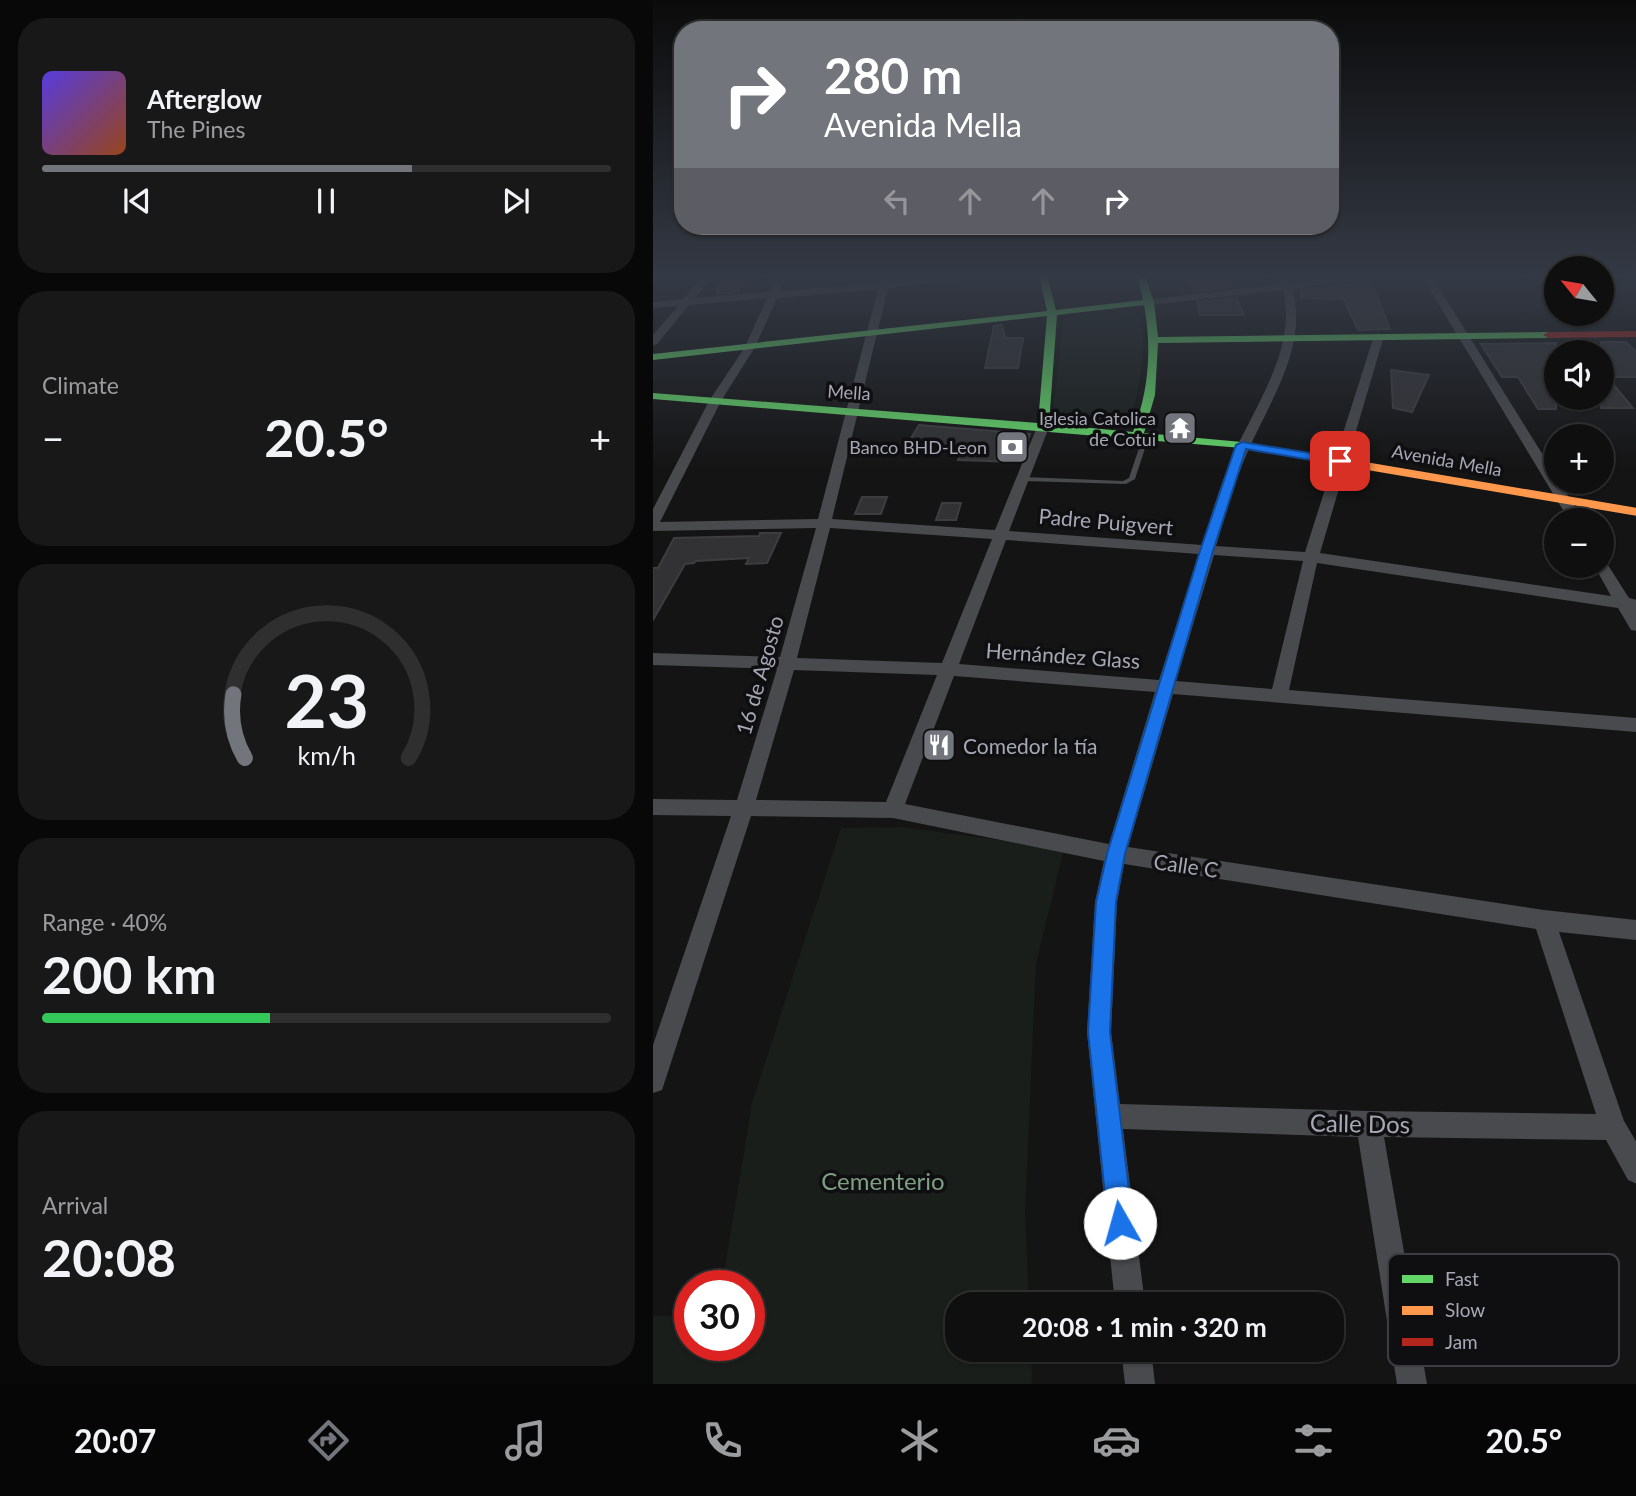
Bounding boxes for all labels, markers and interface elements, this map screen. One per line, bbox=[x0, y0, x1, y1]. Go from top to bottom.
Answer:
text: 280 m bbox=[824, 46, 962, 104]
icon: right bbox=[709, 49, 800, 140]
text: Afterglow bbox=[147, 83, 262, 115]
text: Avenida Mella bbox=[824, 105, 1022, 144]
text: The Pines bbox=[147, 115, 245, 143]
icon: previous bbox=[118, 182, 156, 220]
icon: pause bbox=[307, 182, 345, 220]
icon: next bbox=[497, 182, 535, 220]
icon: left bbox=[878, 182, 916, 220]
icon: ahead bbox=[951, 182, 989, 220]
icon: ahead bbox=[1024, 182, 1062, 220]
icon: right bbox=[1097, 182, 1135, 220]
north arrow bbox=[1544, 256, 1614, 326]
map controls bbox=[1544, 256, 1614, 578]
button: sound bbox=[1544, 340, 1614, 410]
text: Climate bbox=[42, 371, 119, 399]
street label: Mella bbox=[827, 380, 871, 404]
text: 20.5° bbox=[264, 406, 389, 468]
place label: Iglesia Catolica de Cotui bbox=[1039, 407, 1156, 450]
temple icon: Iglesia Catolica de Cotui bbox=[1161, 409, 1199, 447]
text: − bbox=[42, 415, 64, 461]
text: + bbox=[589, 415, 611, 461]
button: + bbox=[1544, 424, 1614, 494]
bank icon: Banco BHD-Leon bbox=[993, 428, 1031, 466]
pin bbox=[1310, 431, 1370, 491]
place label: Banco BHD-Leon bbox=[849, 436, 987, 458]
street label: Avenida Mella bbox=[1390, 439, 1504, 481]
icon: arrive bbox=[1321, 442, 1359, 480]
street label: Padre Puigvert bbox=[1038, 503, 1175, 539]
button: − bbox=[1544, 508, 1614, 578]
street label: 16 de Agosto bbox=[730, 613, 788, 737]
street label: Hernández Glass bbox=[985, 637, 1141, 673]
text: 23 bbox=[284, 656, 369, 744]
restaurant icon: Comedor la tía bbox=[920, 726, 958, 764]
place label: Comedor la tía bbox=[963, 733, 1097, 758]
text: km/h bbox=[297, 740, 356, 770]
street label: Calle C bbox=[1152, 848, 1220, 882]
text: Range · 40% bbox=[42, 908, 167, 936]
text: 200 km bbox=[42, 943, 216, 1005]
street label: Calle Dos bbox=[1310, 1108, 1410, 1138]
park label: Cementerio bbox=[821, 1166, 945, 1195]
position arrow bbox=[1083, 1186, 1157, 1260]
text: Arrival bbox=[42, 1191, 108, 1219]
text: 20:08 bbox=[42, 1226, 176, 1288]
legend bbox=[1388, 1254, 1619, 1366]
text: Fast bbox=[1445, 1267, 1479, 1290]
speed limit sign: 30 bbox=[674, 1270, 765, 1361]
text: Slow bbox=[1445, 1298, 1485, 1321]
text: 20:08 · 1 min · 320 m bbox=[1022, 1311, 1267, 1343]
text: Jam bbox=[1445, 1330, 1478, 1353]
icon: directions bbox=[304, 1416, 353, 1465]
icon: music bbox=[501, 1416, 550, 1465]
icon: phone bbox=[698, 1416, 747, 1465]
icon: climate bbox=[895, 1416, 944, 1465]
icon: car bbox=[1092, 1416, 1141, 1465]
icon: filters bbox=[1289, 1416, 1338, 1465]
text: 20:07 bbox=[74, 1421, 156, 1460]
text: 20.5° bbox=[1485, 1421, 1562, 1460]

